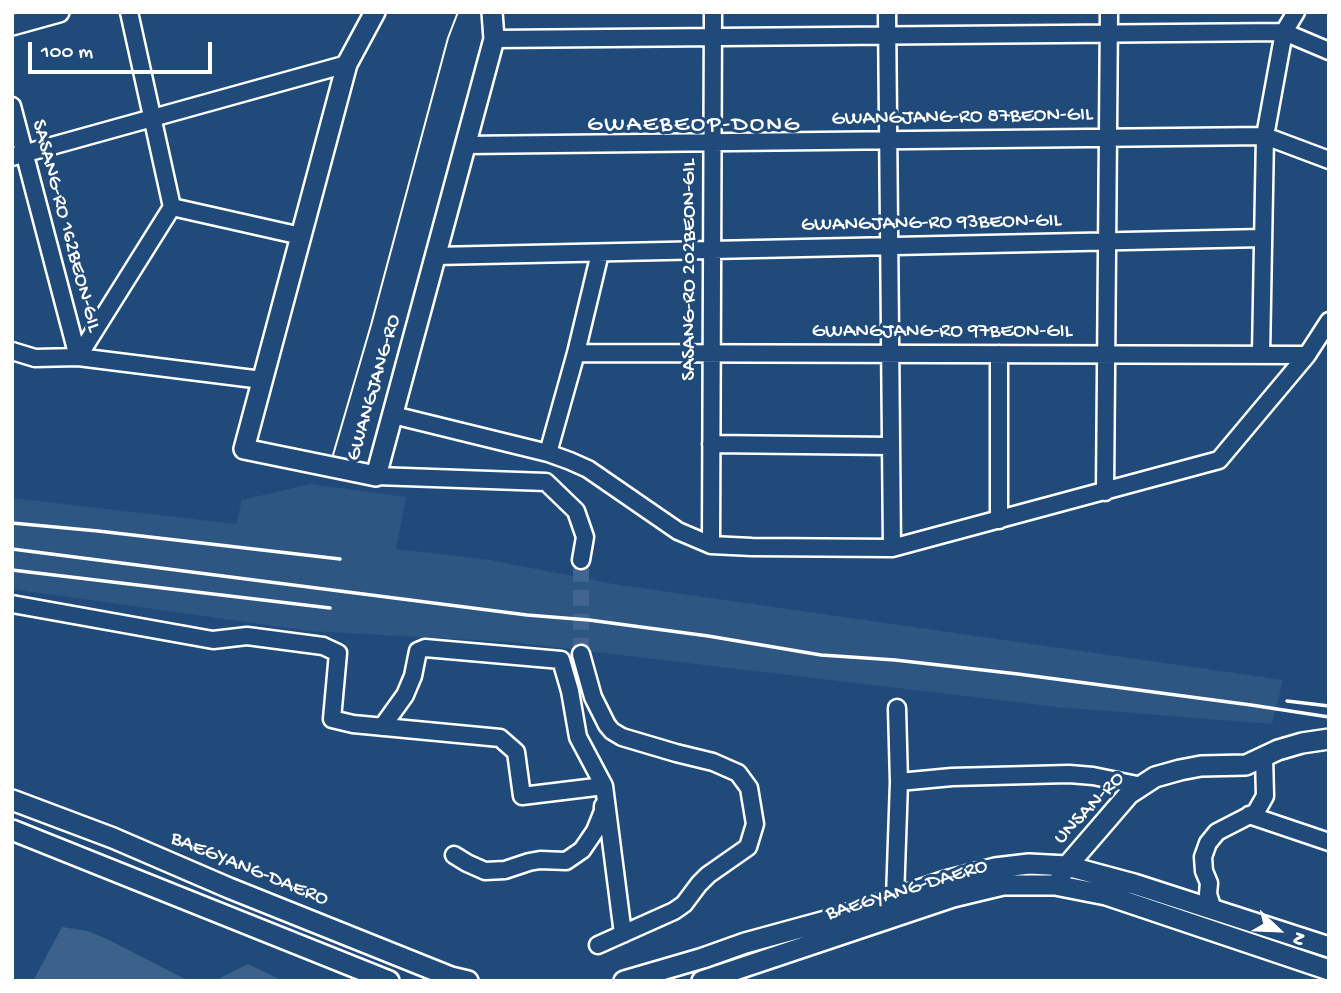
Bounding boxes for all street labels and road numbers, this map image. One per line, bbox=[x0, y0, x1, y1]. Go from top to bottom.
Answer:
street label: GWANGJANG-RO 87BEON-GIL bbox=[831, 103, 1093, 133]
street label: SASANG-RO 162BEON-GIL bbox=[25, 117, 105, 335]
street label: SASANG-RO 202BEON-GIL bbox=[678, 159, 704, 381]
street label: GWANGJANG-RO 93BEON-GIL bbox=[801, 209, 1061, 239]
street label: GWANGJANG-RO bbox=[342, 312, 408, 464]
street label: GWANGJANG-RO 97BEON-GIL bbox=[812, 320, 1072, 346]
street label: UNSAN-RO bbox=[1049, 767, 1131, 851]
street label: BAEGYANG-DAERO bbox=[166, 827, 332, 913]
street label: BAEGYANG-DAERO bbox=[823, 854, 991, 928]

